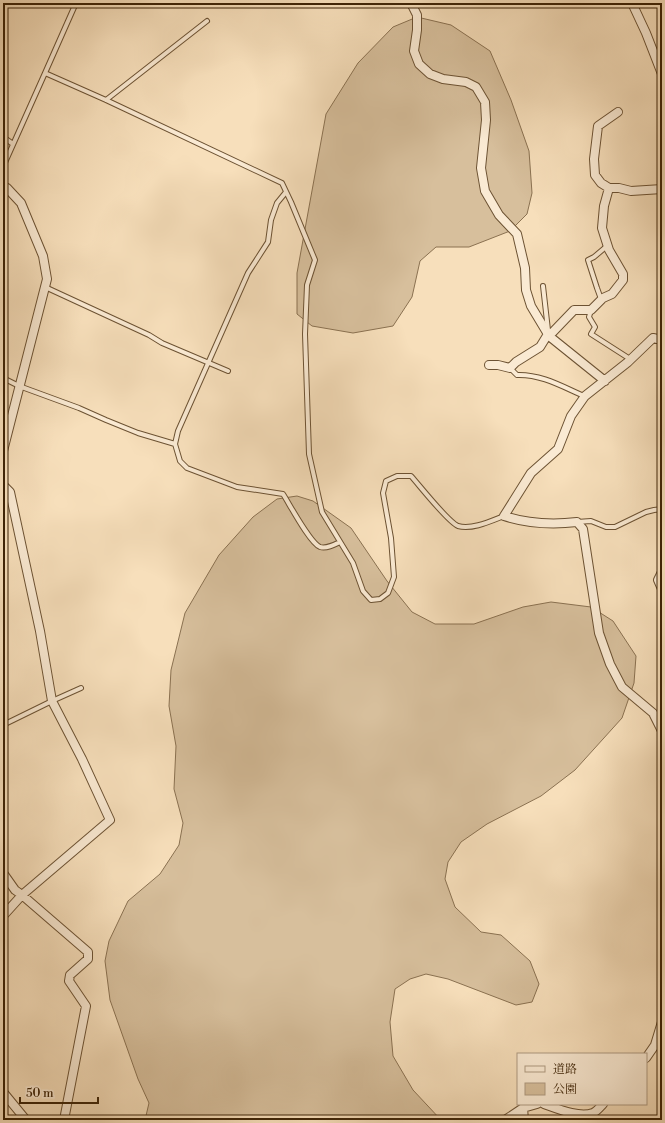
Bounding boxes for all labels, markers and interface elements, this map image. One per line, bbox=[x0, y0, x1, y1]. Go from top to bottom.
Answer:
legend bbox=[517, 1053, 647, 1105]
text: 道路 bbox=[553, 1062, 577, 1077]
scale bar bbox=[20, 1079, 98, 1105]
text: 公園 bbox=[553, 1082, 577, 1097]
text: 50 m bbox=[26, 1086, 54, 1101]

